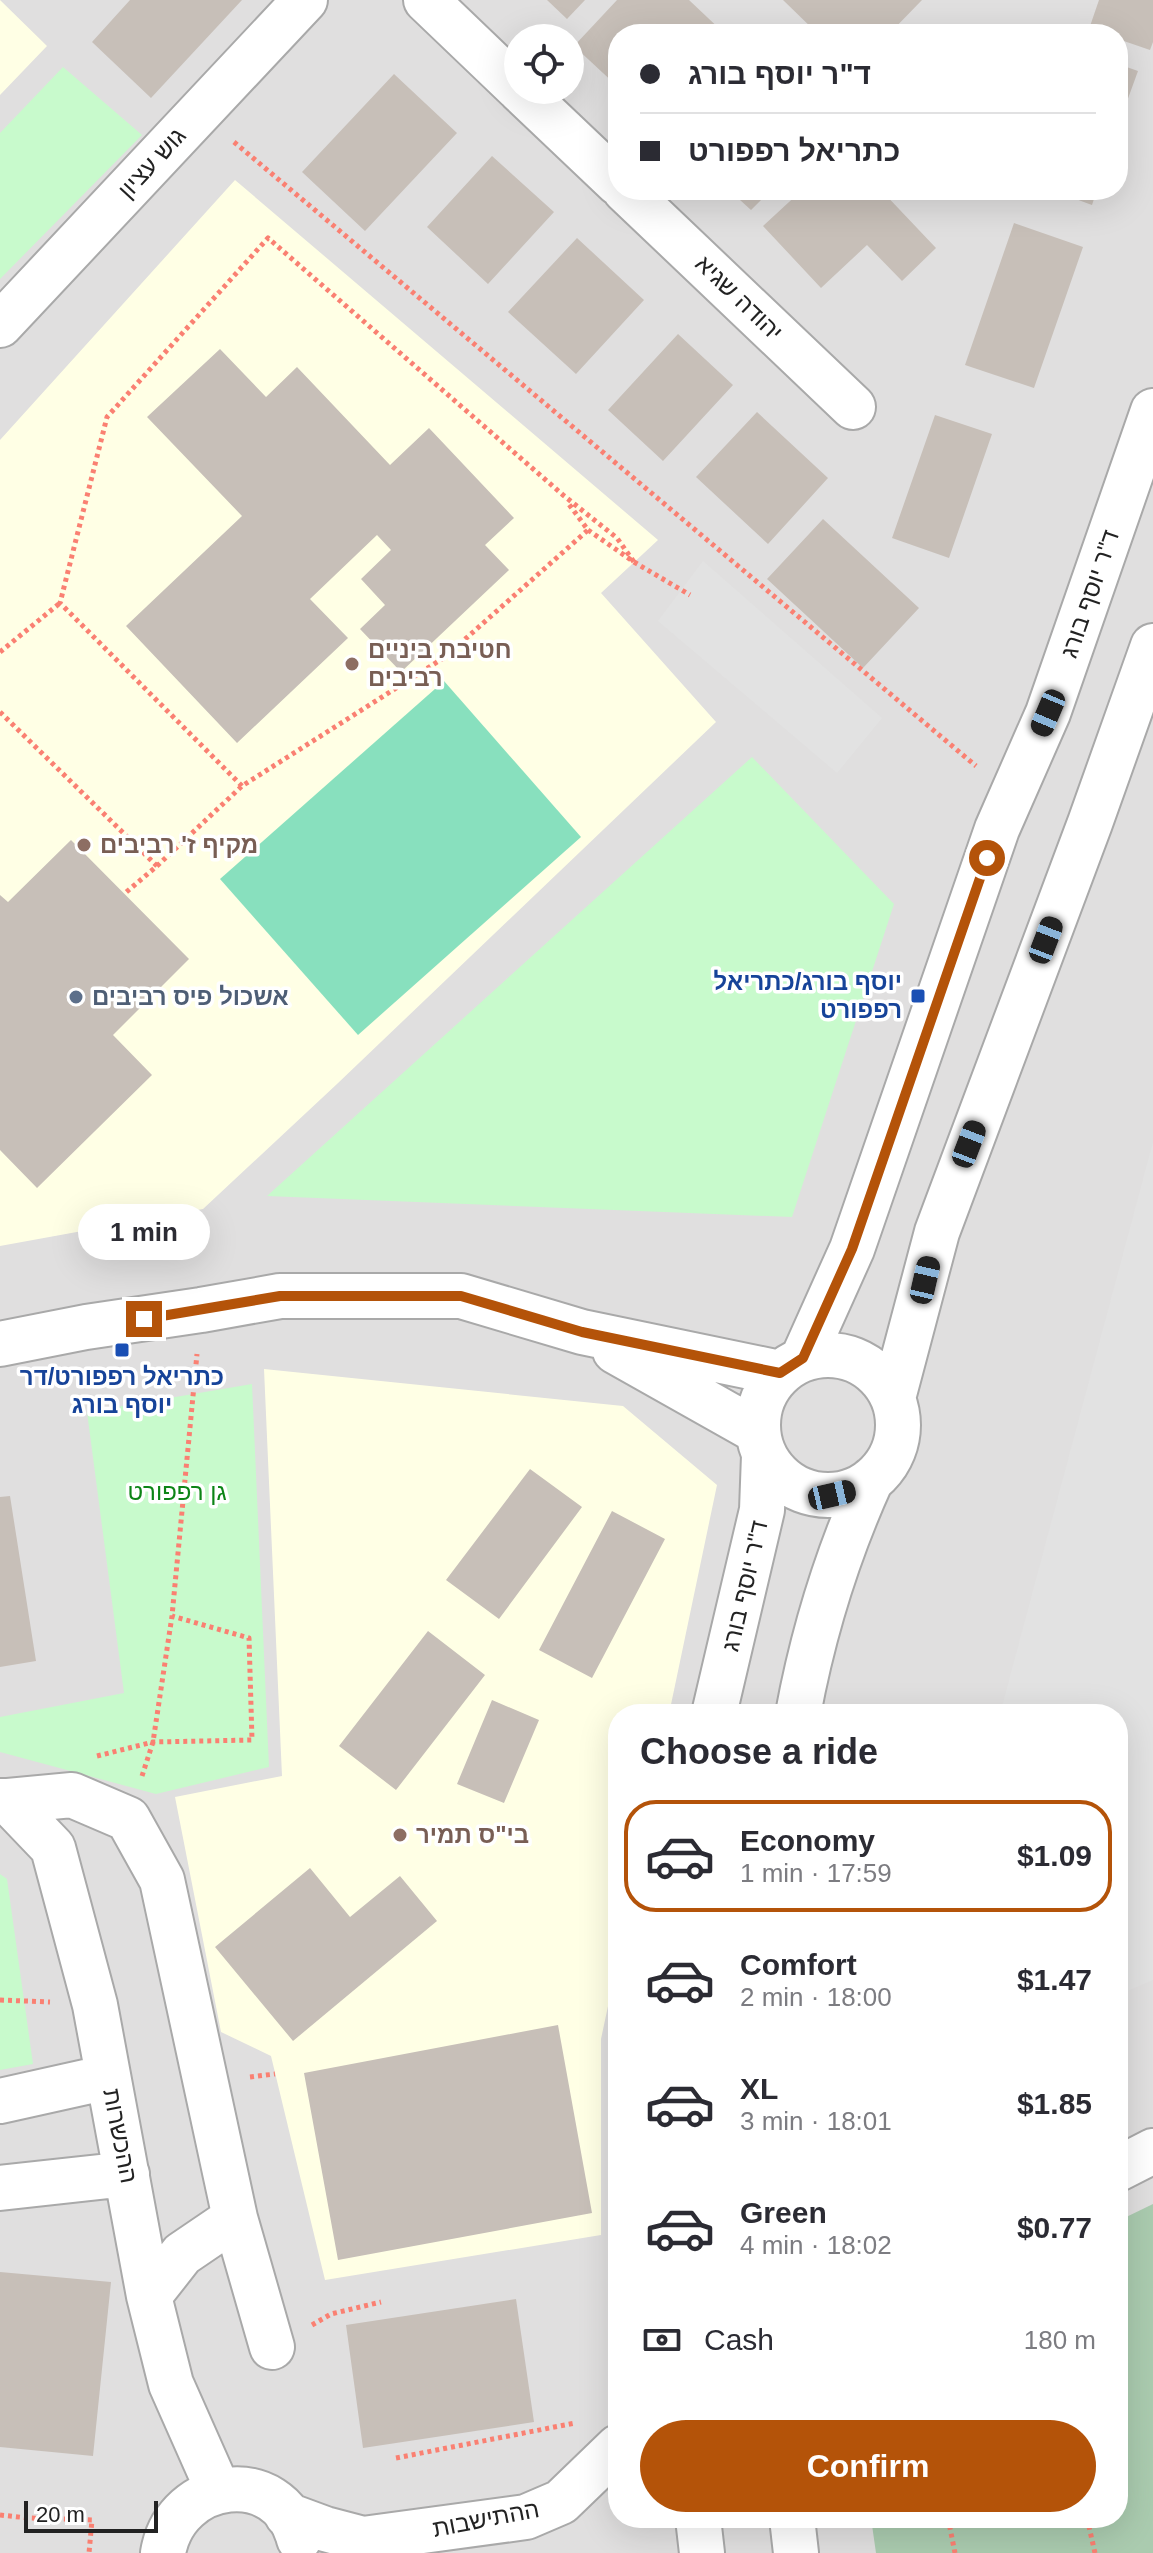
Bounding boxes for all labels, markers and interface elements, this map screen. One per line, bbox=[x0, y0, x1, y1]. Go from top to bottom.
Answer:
map controls bbox=[504, 24, 584, 104]
button: locate bbox=[504, 24, 584, 104]
text: ד"ר יוסף בורג bbox=[688, 57, 871, 90]
street label: גוש עציון bbox=[112, 122, 191, 203]
text: כתריאל רפפורט bbox=[688, 134, 900, 167]
street label: יהודה שגיא bbox=[690, 250, 788, 346]
street label: ד"ר יוסף בורג bbox=[1055, 526, 1124, 661]
place label: חטיבת ביניים רביבים bbox=[368, 636, 512, 691]
marker: חטיבת ביניים רביבים bbox=[343, 655, 361, 673]
car bbox=[1028, 686, 1068, 740]
place label: מקיף ז' רביבים bbox=[100, 831, 258, 858]
marker: מקיף ז' רביבים bbox=[75, 836, 93, 854]
route start bbox=[969, 840, 1005, 876]
car bbox=[1026, 913, 1066, 967]
place label: יוסף בורג/כתריאל רפפורט bbox=[714, 968, 902, 1023]
place label: אשכול פיס רביבים bbox=[92, 983, 289, 1010]
marker: יוסף בורג/כתריאל רפפורט bbox=[909, 987, 927, 1005]
marker: אשכול פיס רביבים bbox=[67, 988, 85, 1006]
car bbox=[949, 1117, 989, 1171]
callout: 1 min bbox=[78, 1203, 210, 1259]
text: 1 min bbox=[110, 1217, 178, 1247]
car bbox=[908, 1254, 942, 1306]
route end bbox=[126, 1301, 162, 1337]
marker: כתריאל רפפורט/דר יוסף בורג bbox=[113, 1341, 131, 1359]
place label: כתריאל רפפורט/דר יוסף בורג bbox=[20, 1363, 224, 1418]
park label: גן רפפורט bbox=[127, 1478, 227, 1505]
car bbox=[806, 1478, 858, 1512]
street label: ד"ר יוסף בורג bbox=[716, 1518, 773, 1654]
text: Choose a ride bbox=[640, 1731, 878, 1772]
icon: car bbox=[644, 1820, 716, 1892]
place label: בי"ס תמיר bbox=[416, 1821, 529, 1848]
text: Economy bbox=[740, 1824, 875, 1857]
marker: בי"ס תמיר bbox=[391, 1826, 409, 1844]
text: $1.09 bbox=[1017, 1839, 1092, 1872]
text: 1 min · 17:59 bbox=[740, 1858, 892, 1888]
icon: car bbox=[644, 1944, 716, 2016]
text: Comfort bbox=[740, 1948, 857, 1981]
text: $1.47 bbox=[1017, 1963, 1092, 1996]
text: 2 min · 18:00 bbox=[740, 1982, 892, 2012]
icon: car bbox=[644, 2068, 716, 2140]
text: XL bbox=[740, 2072, 778, 2105]
street label: ההכשרות bbox=[98, 2086, 143, 2185]
text: $1.85 bbox=[1017, 2087, 1092, 2120]
text: 3 min · 18:01 bbox=[740, 2106, 892, 2136]
icon: car bbox=[644, 2192, 716, 2264]
text: Green bbox=[740, 2196, 827, 2229]
text: $0.77 bbox=[1017, 2211, 1092, 2244]
text: 4 min · 18:02 bbox=[740, 2230, 892, 2260]
icon: cash bbox=[640, 2318, 684, 2362]
text: Cash bbox=[704, 2323, 774, 2356]
text: 180 m bbox=[1024, 2325, 1096, 2355]
button: Confirm bbox=[640, 2420, 1096, 2512]
street label: ההתישבות bbox=[430, 2495, 541, 2542]
scale bar bbox=[24, 2497, 158, 2533]
text: 20 m bbox=[36, 2502, 85, 2527]

